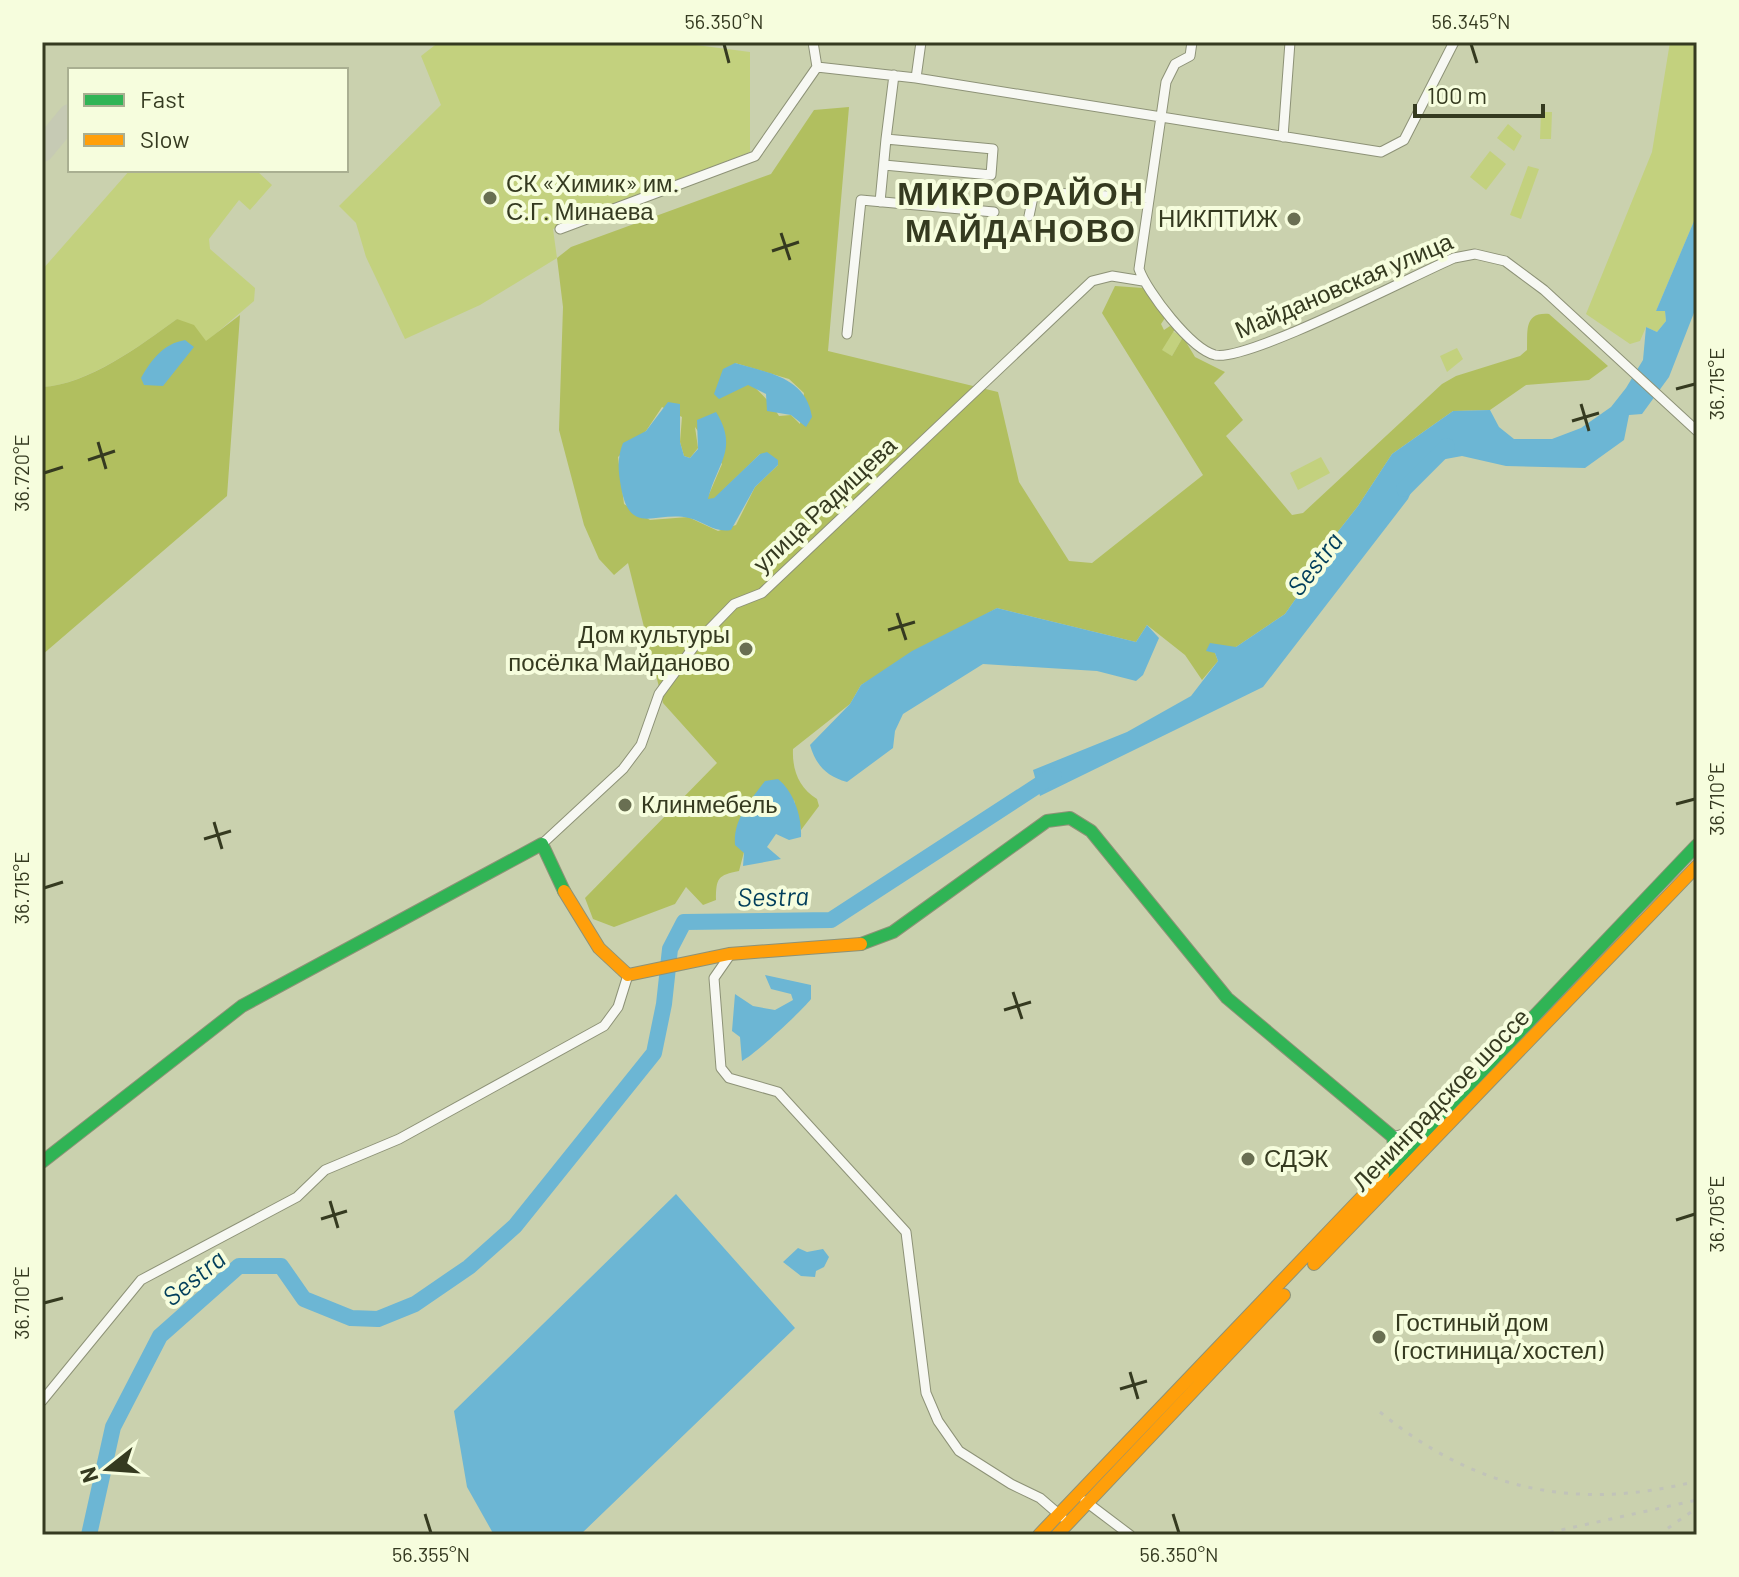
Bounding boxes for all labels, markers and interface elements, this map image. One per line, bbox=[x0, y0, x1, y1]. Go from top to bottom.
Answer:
text: 56.350°N bbox=[684, 9, 764, 33]
text: 56.345°N bbox=[1432, 9, 1510, 33]
legend bbox=[68, 68, 348, 172]
scale bar bbox=[1415, 68, 1543, 118]
text: 100 m bbox=[1427, 80, 1487, 109]
text: Fast bbox=[140, 84, 185, 113]
text: Slow bbox=[140, 124, 189, 153]
place label: СК «Химик» им. С.Г. Минаева bbox=[506, 168, 679, 225]
district label: МИКРОРАЙОН МАЙДАНОВО bbox=[897, 173, 1145, 249]
marker: СК «Химик» им. С.Г. Минаева bbox=[481, 189, 499, 207]
place label: НИКПТИЖ bbox=[1158, 203, 1278, 232]
marker: НИКПТИЖ bbox=[1285, 210, 1303, 228]
street label: Майдановская улица bbox=[1230, 225, 1457, 344]
text: 36.715°E bbox=[1704, 348, 1728, 420]
street label: улица Радищева bbox=[746, 430, 902, 578]
text: 36.720°E bbox=[9, 434, 33, 512]
water label: Sestra bbox=[1279, 525, 1348, 601]
place label: Дом культуры посёлка Майданово bbox=[508, 619, 730, 676]
marker: Дом культуры посёлка Майданово bbox=[737, 640, 755, 658]
text: 36.710°E bbox=[1704, 762, 1728, 836]
place label: Клинмебель bbox=[641, 789, 778, 818]
marker: Клинмебель bbox=[616, 796, 634, 814]
text: 36.715°E bbox=[9, 852, 33, 924]
water label: Sestra bbox=[737, 879, 809, 912]
street label: Ленинградское шоссе bbox=[1345, 1002, 1535, 1196]
place label: СДЭК bbox=[1264, 1143, 1328, 1172]
marker: СДЭК bbox=[1239, 1150, 1257, 1168]
text: 36.705°E bbox=[1704, 1176, 1728, 1252]
water label: Sestra bbox=[155, 1242, 231, 1311]
text: 36.710°E bbox=[9, 1266, 33, 1340]
place label: Гостиный дом (гостиница/хостел) bbox=[1394, 1307, 1604, 1364]
marker: Гостиный дом (гостиница/хостел) bbox=[1370, 1328, 1388, 1346]
north arrow bbox=[68, 1429, 148, 1509]
text: N bbox=[73, 1464, 102, 1486]
text: 56.355°N bbox=[392, 1542, 470, 1566]
text: 56.350°N bbox=[1139, 1542, 1219, 1566]

